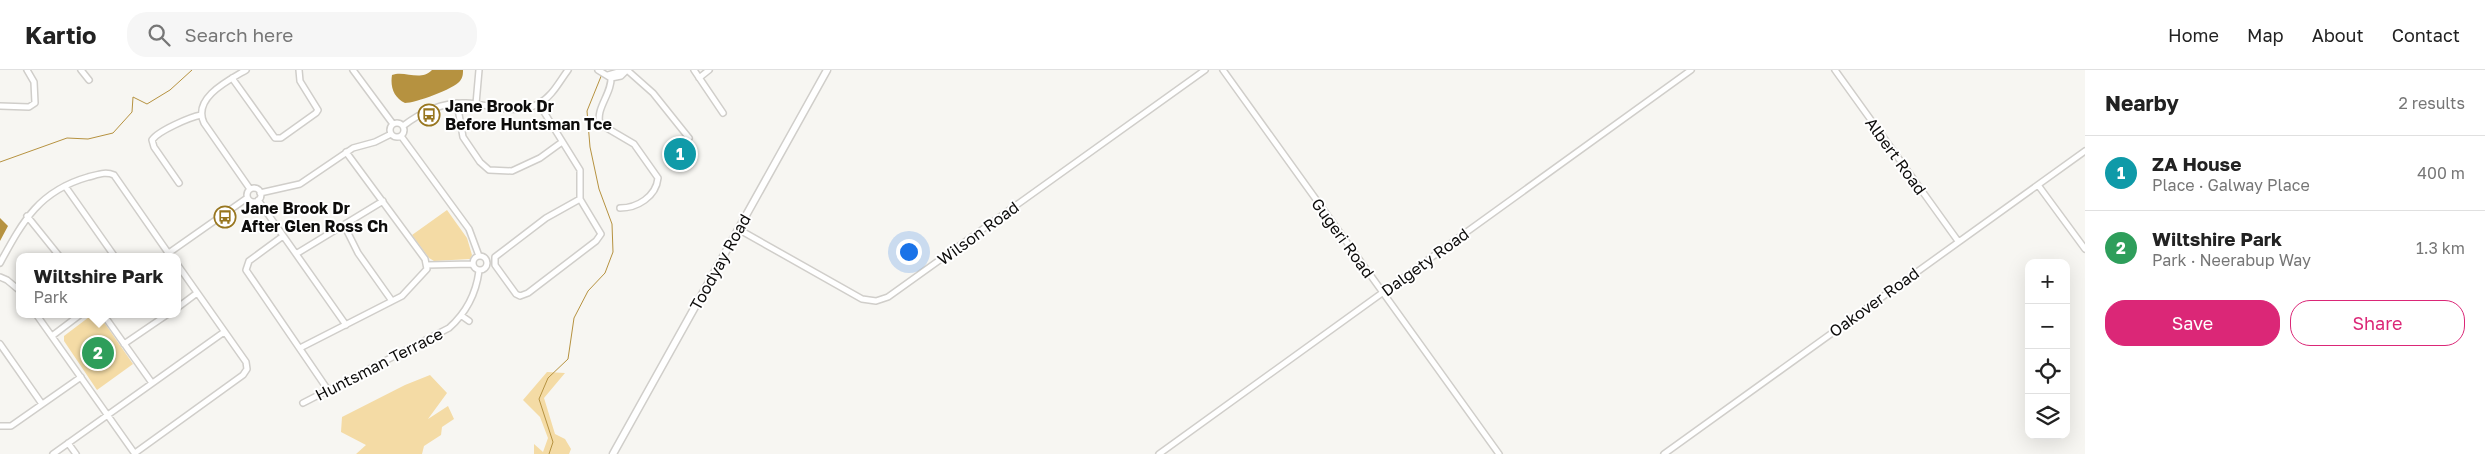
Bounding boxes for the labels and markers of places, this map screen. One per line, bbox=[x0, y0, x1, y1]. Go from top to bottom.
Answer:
place label: Jane Brook Dr Before Huntsman Tce bbox=[445, 96, 612, 134]
bus stop icon: Jane Brook Dr Before Huntsman Tce bbox=[417, 103, 441, 127]
pin: 1 bbox=[664, 135, 696, 173]
place label: Jane Brook Dr After Glen Ross Ch bbox=[241, 198, 388, 236]
bus stop icon: Jane Brook Dr After Glen Ross Ch bbox=[213, 205, 237, 229]
pin: 2 bbox=[82, 334, 114, 372]

